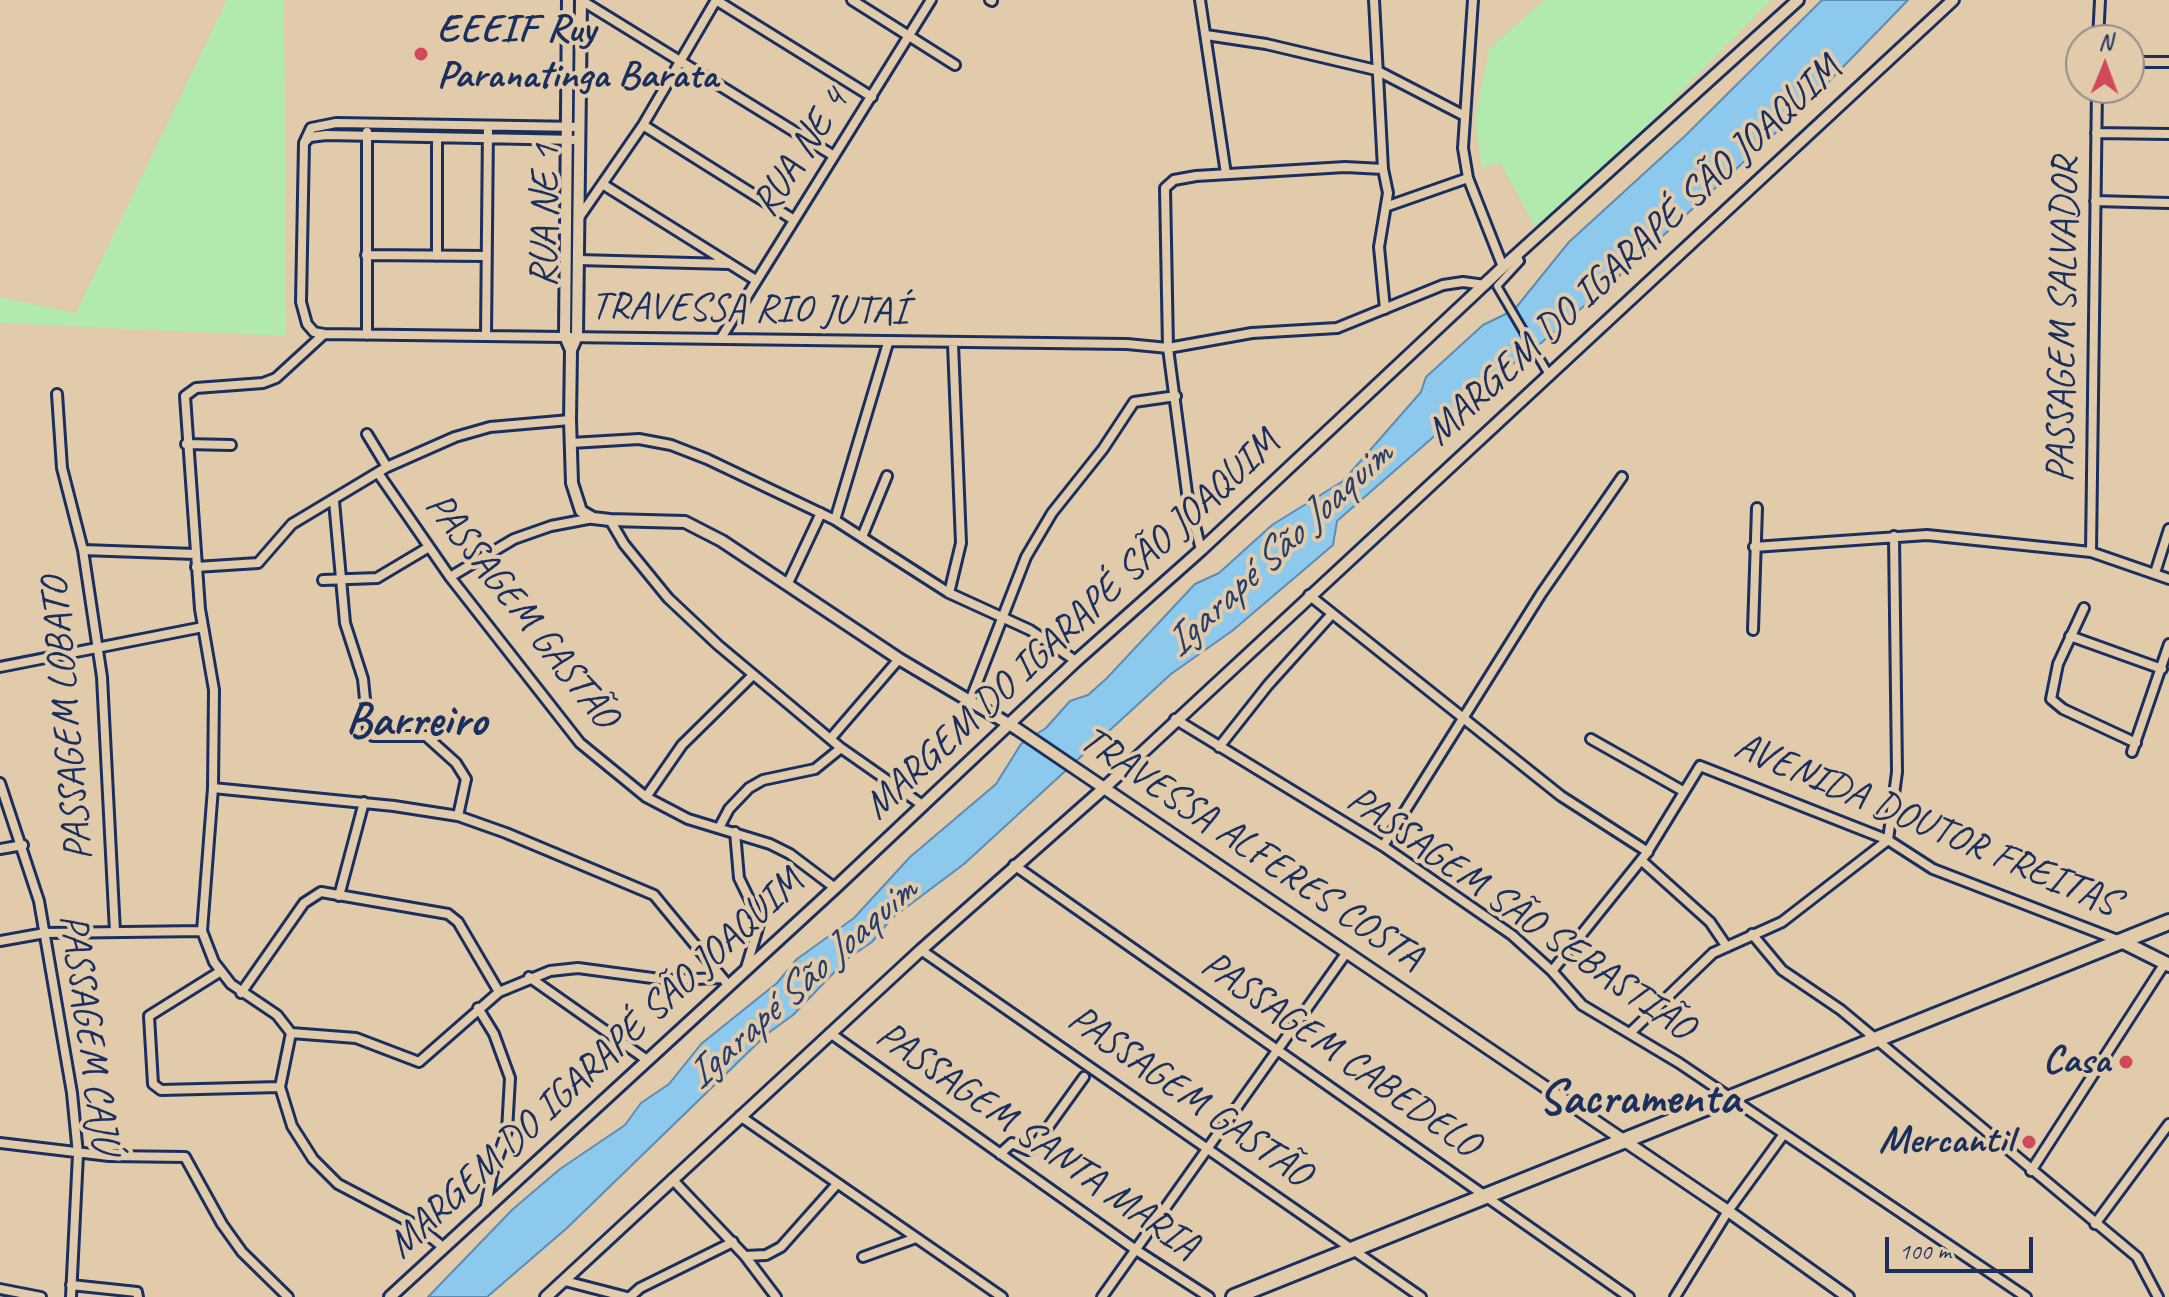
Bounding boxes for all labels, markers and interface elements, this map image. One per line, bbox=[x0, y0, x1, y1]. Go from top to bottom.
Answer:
place label: EEEIF Ruy Paranatinga Barata bbox=[437, 7, 718, 101]
north arrow bbox=[2065, 24, 2145, 104]
text: N bbox=[2098, 28, 2112, 56]
marker: EEEIF Ruy Paranatinga Barata bbox=[412, 45, 430, 63]
street label: MARGEM DO IGARAPÉ SÃO JOAQUIM bbox=[1416, 46, 1852, 456]
street label: RUA NE 4 bbox=[742, 80, 860, 226]
street label: RUA NE 1 bbox=[521, 144, 571, 288]
street label: PASSAGEM SALVADOR bbox=[2037, 157, 2091, 483]
street label: TRAVESSA RIO JUTAÍ bbox=[590, 283, 908, 337]
street label: MARGEM DO IGARAPÉ SÃO JOAQUIM bbox=[854, 420, 1290, 830]
water label: Igarapé São Joaquim bbox=[1154, 431, 1404, 669]
street label: PASSAGEM GASTÃO bbox=[414, 484, 628, 738]
street label: PASSAGEM LOBATO bbox=[32, 575, 104, 863]
district label: Barreiro bbox=[345, 693, 487, 751]
street label: TRAVESSA ALFERES COSTA bbox=[1070, 716, 1432, 982]
street label: AVENIDA DOUTOR FREITAS bbox=[1727, 723, 2125, 927]
street label: PASSAGEM SÃO SEBASTIÃO bbox=[1337, 776, 1703, 1052]
street label: MARGEM DO IGARAPÉ SÃO JOAQUIM bbox=[378, 859, 814, 1269]
water label: Igarapé São Joaquim bbox=[676, 867, 928, 1101]
street label: PASSAGEM CAJÚ bbox=[48, 911, 128, 1155]
street label: PASSAGEM CABEDELO bbox=[1192, 941, 1488, 1169]
street label: PASSAGEM GASTÃO bbox=[1058, 995, 1320, 1199]
street label: PASSAGEM SANTA MARIA bbox=[866, 1012, 1208, 1270]
place label: Casa bbox=[2043, 1038, 2110, 1086]
marker: Casa bbox=[2117, 1053, 2135, 1071]
district label: Sacramenta bbox=[1538, 1071, 1740, 1129]
place label: Mercantil bbox=[1879, 1118, 2013, 1166]
marker: Mercantil bbox=[2020, 1133, 2038, 1151]
scale bar bbox=[1889, 1221, 2037, 1271]
text: 100 m bbox=[1899, 1236, 1951, 1266]

